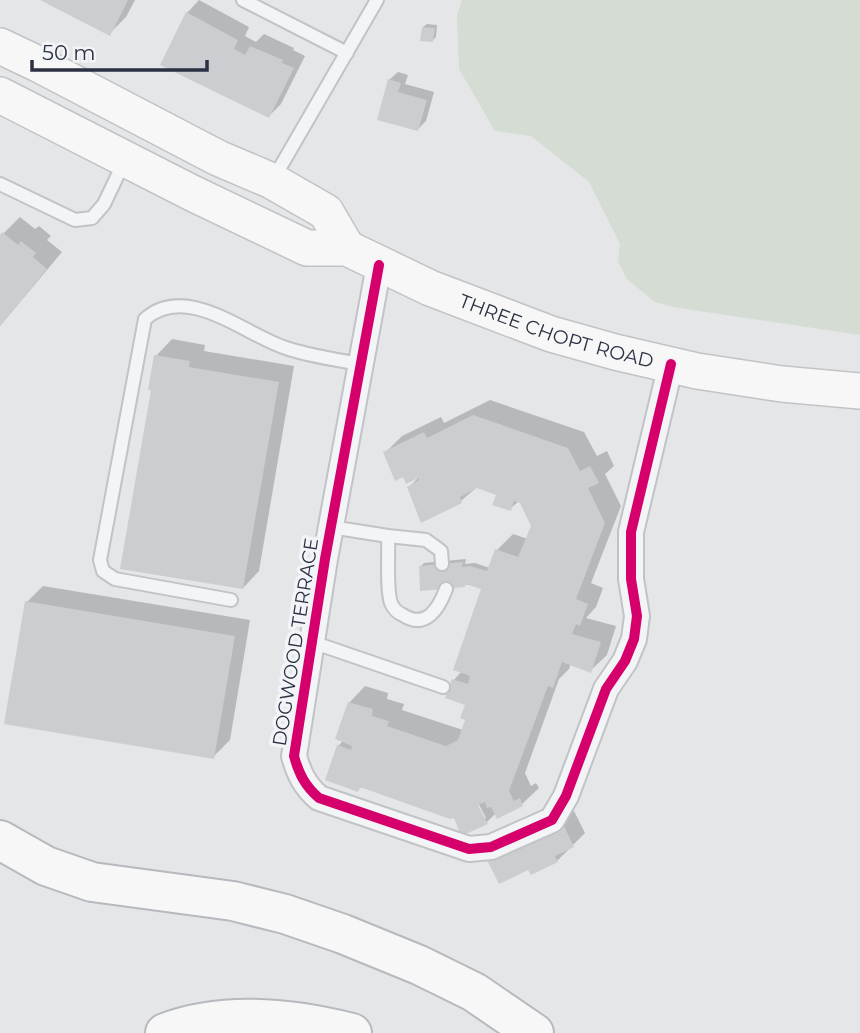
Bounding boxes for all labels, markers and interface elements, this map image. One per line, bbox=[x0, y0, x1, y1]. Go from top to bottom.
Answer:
scale bar bbox=[32, 28, 206, 72]
text: 50 m bbox=[42, 40, 96, 65]
street label: THREE CHOPT ROAD bbox=[456, 289, 656, 373]
street label: DOGWOOD TERRACE bbox=[268, 536, 323, 748]

